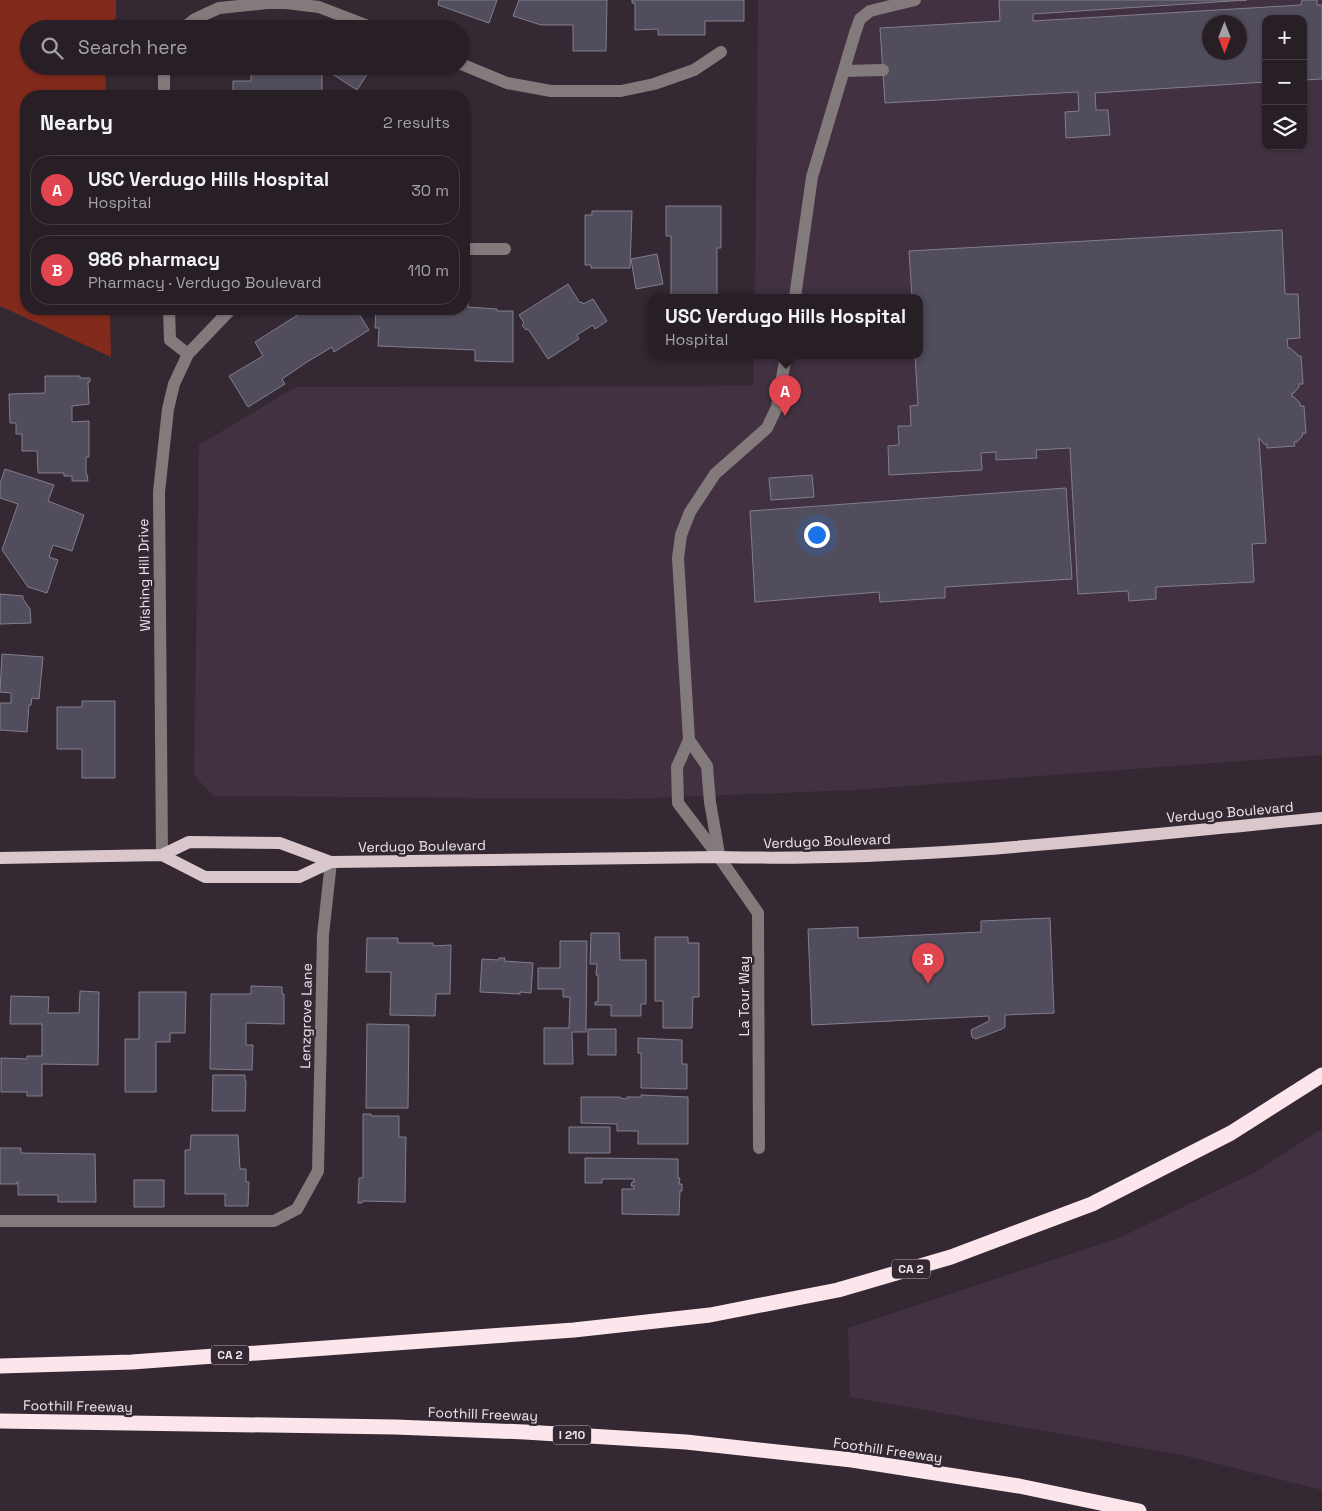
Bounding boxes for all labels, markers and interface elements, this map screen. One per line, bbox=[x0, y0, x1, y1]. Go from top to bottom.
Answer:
north arrow bbox=[1202, 15, 1247, 60]
map controls bbox=[1262, 15, 1307, 150]
button: + bbox=[1262, 15, 1307, 60]
search box bbox=[20, 20, 470, 75]
icon: search bbox=[38, 34, 66, 62]
text: Search here bbox=[78, 35, 188, 60]
button: − bbox=[1262, 60, 1307, 105]
button: layers bbox=[1262, 105, 1307, 150]
text: Nearby bbox=[40, 109, 113, 136]
text: 2 results bbox=[383, 112, 450, 133]
text: USC Verdugo Hills Hospital bbox=[88, 167, 329, 192]
text: A bbox=[52, 180, 62, 201]
text: 30 m bbox=[411, 180, 449, 201]
text: Hospital bbox=[88, 192, 151, 213]
text: 986 pharmacy bbox=[88, 247, 220, 272]
text: B bbox=[52, 260, 62, 281]
text: 110 m bbox=[407, 260, 449, 281]
text: Pharmacy · Verdugo Boulevard bbox=[88, 272, 322, 293]
popup bbox=[648, 294, 923, 359]
text: USC Verdugo Hills Hospital bbox=[665, 304, 906, 329]
text: Hospital bbox=[665, 329, 728, 350]
pin: A bbox=[769, 375, 801, 416]
street label: Wishing Hill Drive bbox=[134, 518, 154, 632]
your location bbox=[804, 522, 830, 548]
street label: Verdugo Boulevard bbox=[1166, 797, 1294, 827]
street label: Verdugo Boulevard bbox=[763, 830, 891, 852]
street label: Verdugo Boulevard bbox=[358, 836, 486, 856]
pin: B bbox=[912, 943, 944, 984]
street label: La Tour Way bbox=[735, 956, 753, 1036]
street label: Lenzgrove Lane bbox=[296, 963, 316, 1069]
road number: CA 2 bbox=[892, 1260, 930, 1278]
road number: CA 2 bbox=[211, 1346, 249, 1364]
street label: Foothill Freeway bbox=[23, 1396, 133, 1416]
street label: Foothill Freeway bbox=[428, 1403, 538, 1425]
road number: I 210 bbox=[553, 1426, 591, 1444]
street label: Foothill Freeway bbox=[832, 1433, 944, 1467]

